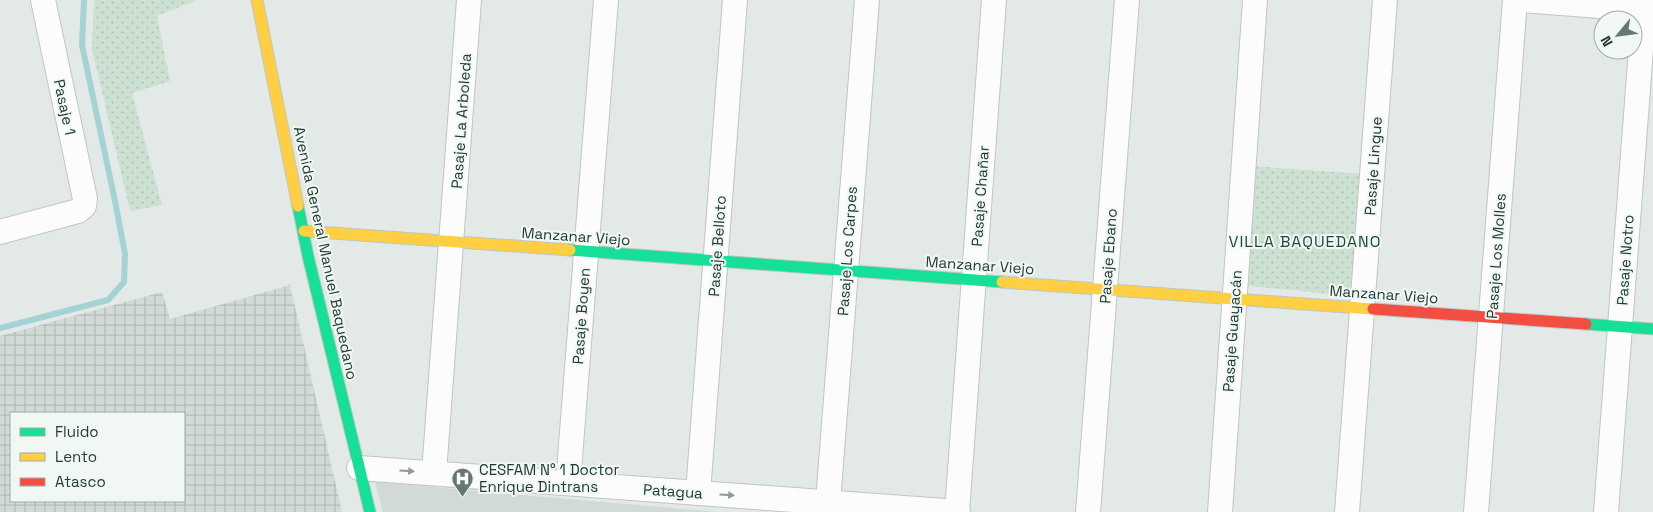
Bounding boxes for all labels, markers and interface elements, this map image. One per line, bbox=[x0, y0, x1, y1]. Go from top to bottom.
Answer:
north arrow bbox=[1593, 10, 1643, 60]
text: N bbox=[1596, 33, 1617, 50]
street label: Pasaje La Arboleda bbox=[447, 52, 475, 189]
street label: Pasaje 1 bbox=[50, 77, 80, 137]
street label: Pasaje Lingue bbox=[1360, 116, 1386, 216]
street label: Avenida General Manuel Baquedano bbox=[290, 125, 362, 381]
street label: Pasaje Chañar bbox=[967, 144, 993, 247]
street label: Pasaje Los Carpes bbox=[833, 185, 861, 316]
street label: Pasaje Los Molles bbox=[1482, 192, 1510, 319]
street label: Pasaje Belloto bbox=[704, 195, 730, 297]
street label: Pasaje Ebano bbox=[1095, 208, 1121, 304]
street label: Pasaje Notro bbox=[1612, 214, 1638, 306]
street label: Manzanar Viejo bbox=[521, 223, 631, 249]
district label: VILLA BAQUEDANO bbox=[1229, 231, 1381, 252]
street label: Manzanar Viejo bbox=[925, 252, 1035, 278]
street label: Pasaje Boyen bbox=[568, 267, 594, 365]
street label: Pasaje Guayacán bbox=[1218, 269, 1246, 393]
street label: Manzanar Viejo bbox=[1329, 281, 1439, 307]
legend bbox=[10, 412, 185, 502]
text: Fluido bbox=[55, 422, 99, 441]
text: Lento bbox=[55, 447, 97, 466]
place label: CESFAM N° 1 Doctor Enrique Dintrans bbox=[479, 460, 619, 496]
hospital icon: CESFAM N° 1 Doctor Enrique Dintrans bbox=[451, 466, 475, 497]
one-way arrow bbox=[400, 468, 416, 476]
text: Atasco bbox=[55, 472, 106, 491]
street label: Patagua bbox=[643, 479, 704, 503]
one-way arrow bbox=[719, 491, 735, 499]

